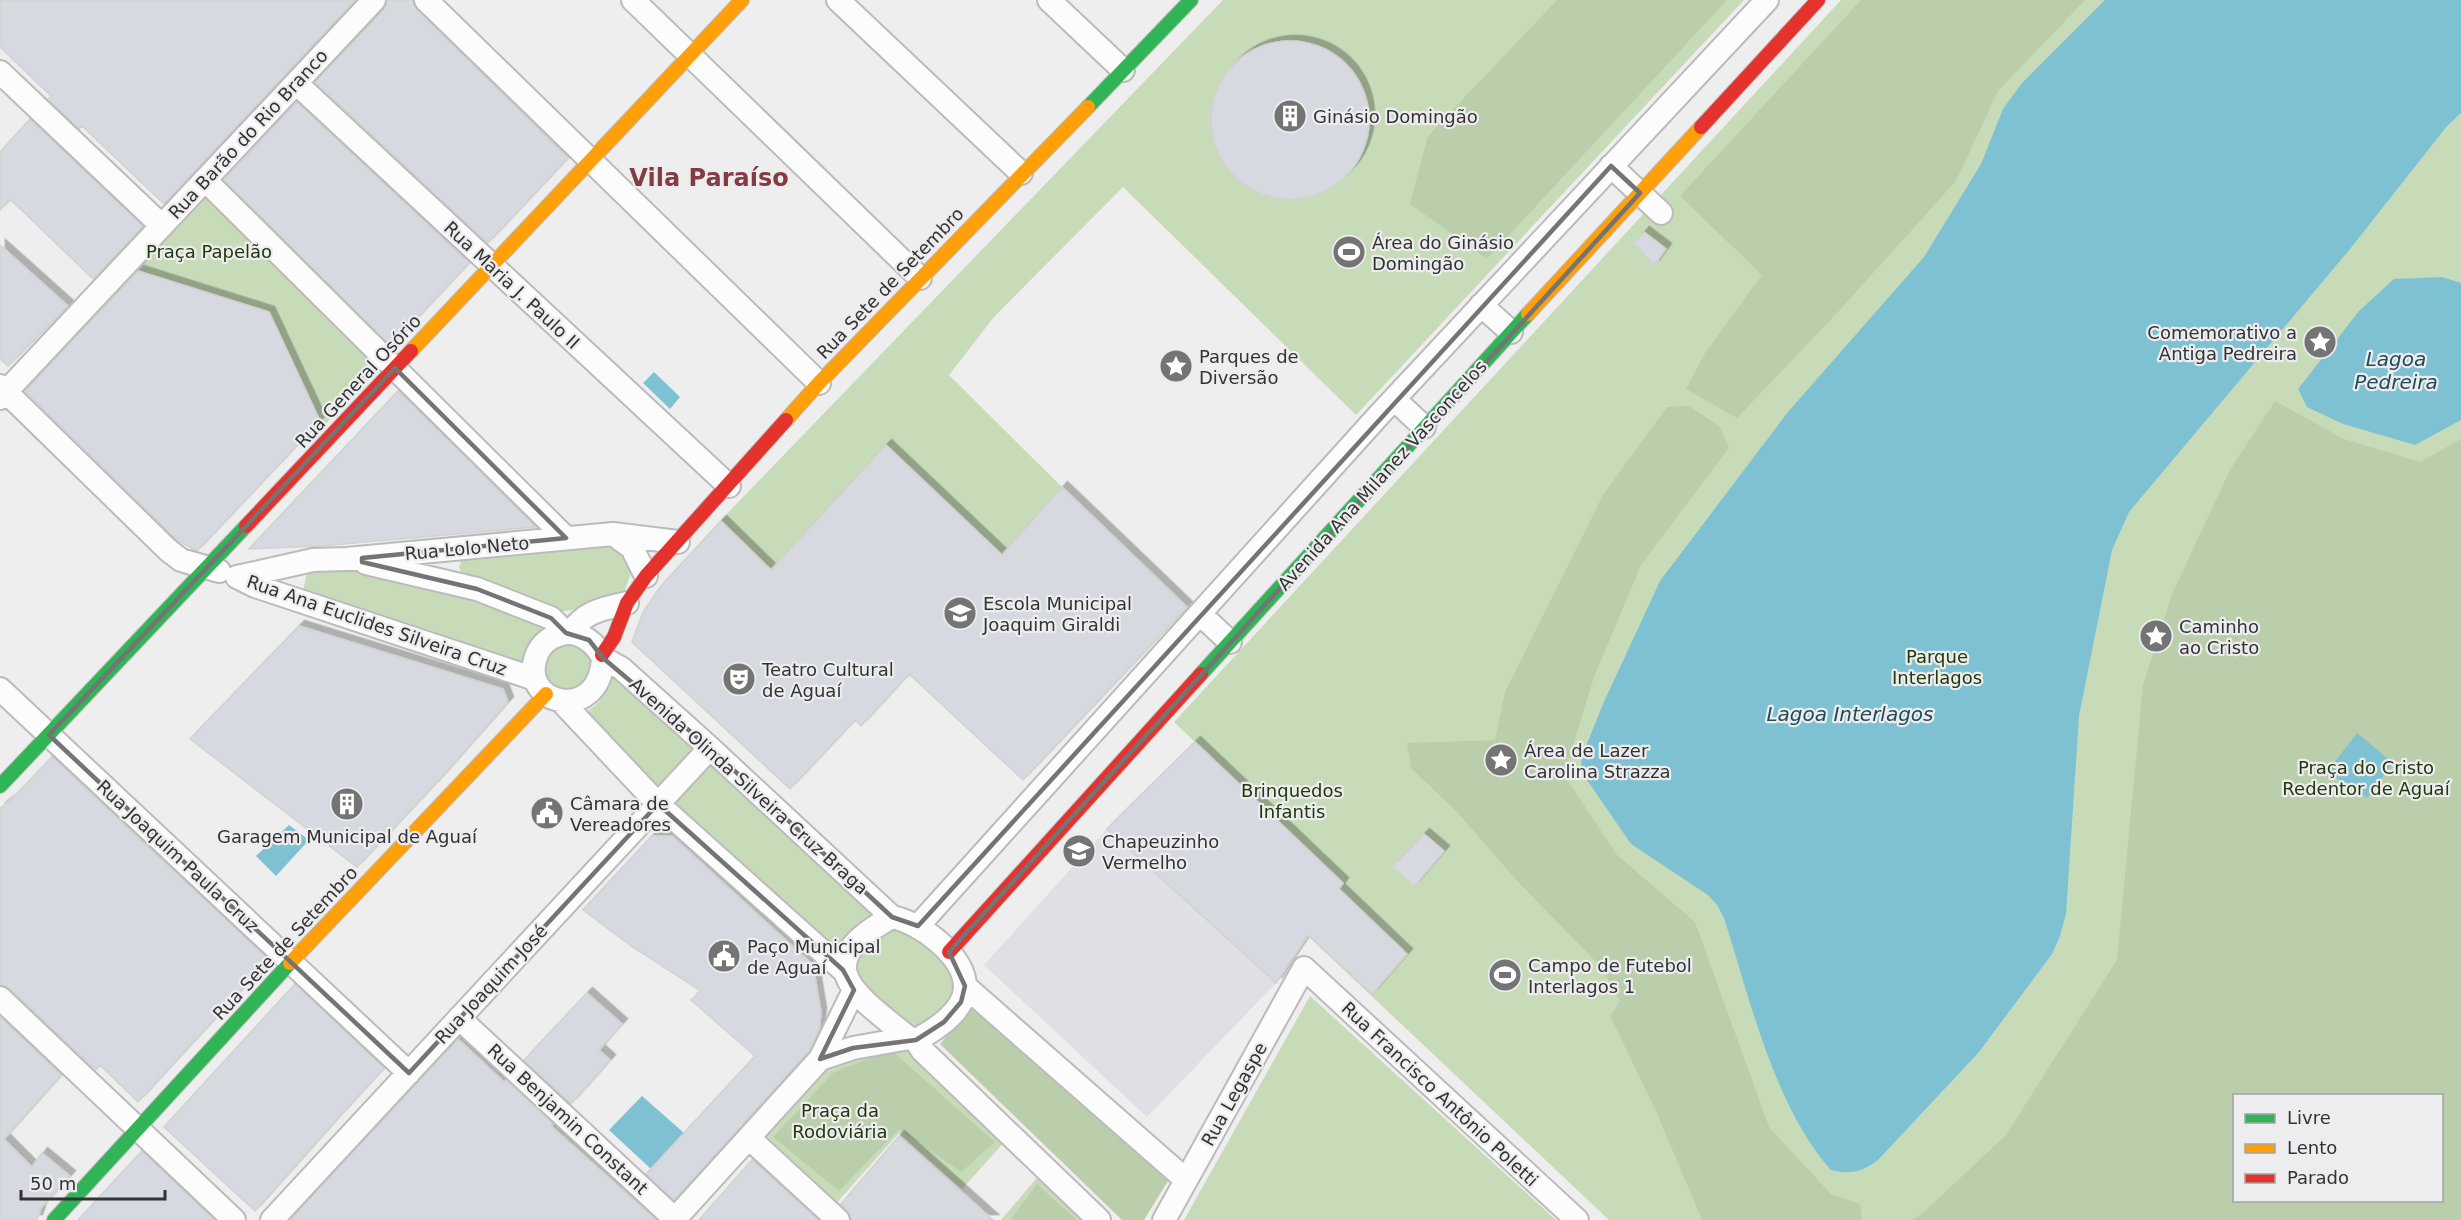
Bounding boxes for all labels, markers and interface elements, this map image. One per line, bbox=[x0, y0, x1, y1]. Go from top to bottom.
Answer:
street label: Rua Barão do Rio Branco bbox=[164, 45, 332, 223]
building icon: Ginásio Domingão bbox=[1272, 98, 1308, 134]
place label: Ginásio Domingão bbox=[1313, 106, 1478, 127]
district label: Vila Paraíso bbox=[629, 164, 789, 192]
street label: Rua Sete de Setembro bbox=[812, 203, 968, 363]
street label: Rua Maria J. Paulo II bbox=[440, 217, 584, 353]
place label: Área do Ginásio Domingão bbox=[1372, 232, 1514, 274]
sports icon: Área do Ginásio Domingão bbox=[1331, 234, 1367, 270]
park label: Praça Papelão bbox=[146, 241, 272, 262]
street label: Rua General Osório bbox=[291, 310, 425, 452]
place label: Comemorativo a Antiga Pedreira bbox=[2147, 322, 2297, 364]
place icon: Comemorativo a Antiga Pedreira bbox=[2302, 324, 2338, 360]
place label: Parques de Diversão bbox=[1199, 346, 1299, 388]
water label: Lagoa Pedreira bbox=[2354, 347, 2438, 394]
place icon: Parques de Diversão bbox=[1158, 348, 1194, 384]
street label: Avenida Ana Milanez Vasconcelos bbox=[1273, 356, 1491, 594]
street label: Rua Lolo Neto bbox=[404, 532, 530, 564]
street label: Rua Ana Euclides Silveira Cruz bbox=[244, 571, 510, 679]
place label: Escola Municipal Joaquim Giraldi bbox=[982, 593, 1132, 635]
school or university icon: Escola Municipal Joaquim Giraldi bbox=[942, 595, 978, 631]
place label: Caminho ao Cristo bbox=[2179, 616, 2259, 658]
place icon: Caminho ao Cristo bbox=[2138, 618, 2174, 654]
park label: Parque Interlagos bbox=[1892, 646, 1982, 688]
place label: Teatro Cultural de Aguaí bbox=[761, 659, 894, 701]
theatre icon: Teatro Cultural de Aguaí bbox=[721, 661, 757, 697]
street label: Avenida Olinda Silveira Cruz Braga bbox=[626, 673, 872, 899]
water label: Lagoa Interlagos bbox=[1766, 702, 1934, 726]
place label: Área de Lazer Carolina Strazza bbox=[1524, 740, 1671, 782]
place icon: Área de Lazer Carolina Strazza bbox=[1483, 742, 1519, 778]
park label: Praça do Cristo Redentor de Aguaí bbox=[2282, 757, 2451, 799]
street label: Rua Joaquim Paula Cruz bbox=[93, 776, 263, 936]
park label: Brinquedos Infantis bbox=[1241, 780, 1343, 822]
building icon: Garagem Municipal de Aguaí bbox=[329, 786, 365, 822]
place label: Câmara de Vereadores bbox=[570, 793, 671, 835]
public building icon: Câmara de Vereadores bbox=[529, 795, 565, 831]
place label: Garagem Municipal de Aguaí bbox=[217, 826, 478, 847]
place label: Chapeuzinho Vermelho bbox=[1102, 831, 1219, 873]
school or university icon: Chapeuzinho Vermelho bbox=[1061, 833, 1097, 869]
street label: Rua Sete de Setembro bbox=[208, 862, 362, 1024]
street label: Rua Joaquim José bbox=[430, 920, 552, 1048]
place label: Paço Municipal de Aguaí bbox=[747, 936, 880, 978]
public building icon: Paço Municipal de Aguaí bbox=[706, 938, 742, 974]
place label: Campo de Futebol Interlagos 1 bbox=[1528, 955, 1692, 997]
sports icon: Campo de Futebol Interlagos 1 bbox=[1487, 957, 1523, 993]
street label: Rua Francisco Antônio Poletti bbox=[1337, 997, 1543, 1191]
street label: Rua Benjamin Constant bbox=[484, 1039, 652, 1199]
street label: Rua Legaspe bbox=[1197, 1039, 1271, 1149]
legend bbox=[2233, 1094, 2443, 1202]
park label: Praça da Rodoviária bbox=[792, 1100, 888, 1142]
text: Livre bbox=[2287, 1107, 2331, 1128]
text: Lento bbox=[2287, 1137, 2337, 1158]
scale bar bbox=[21, 1163, 165, 1201]
text: Parado bbox=[2287, 1167, 2349, 1188]
text: 50 m bbox=[30, 1173, 76, 1194]

